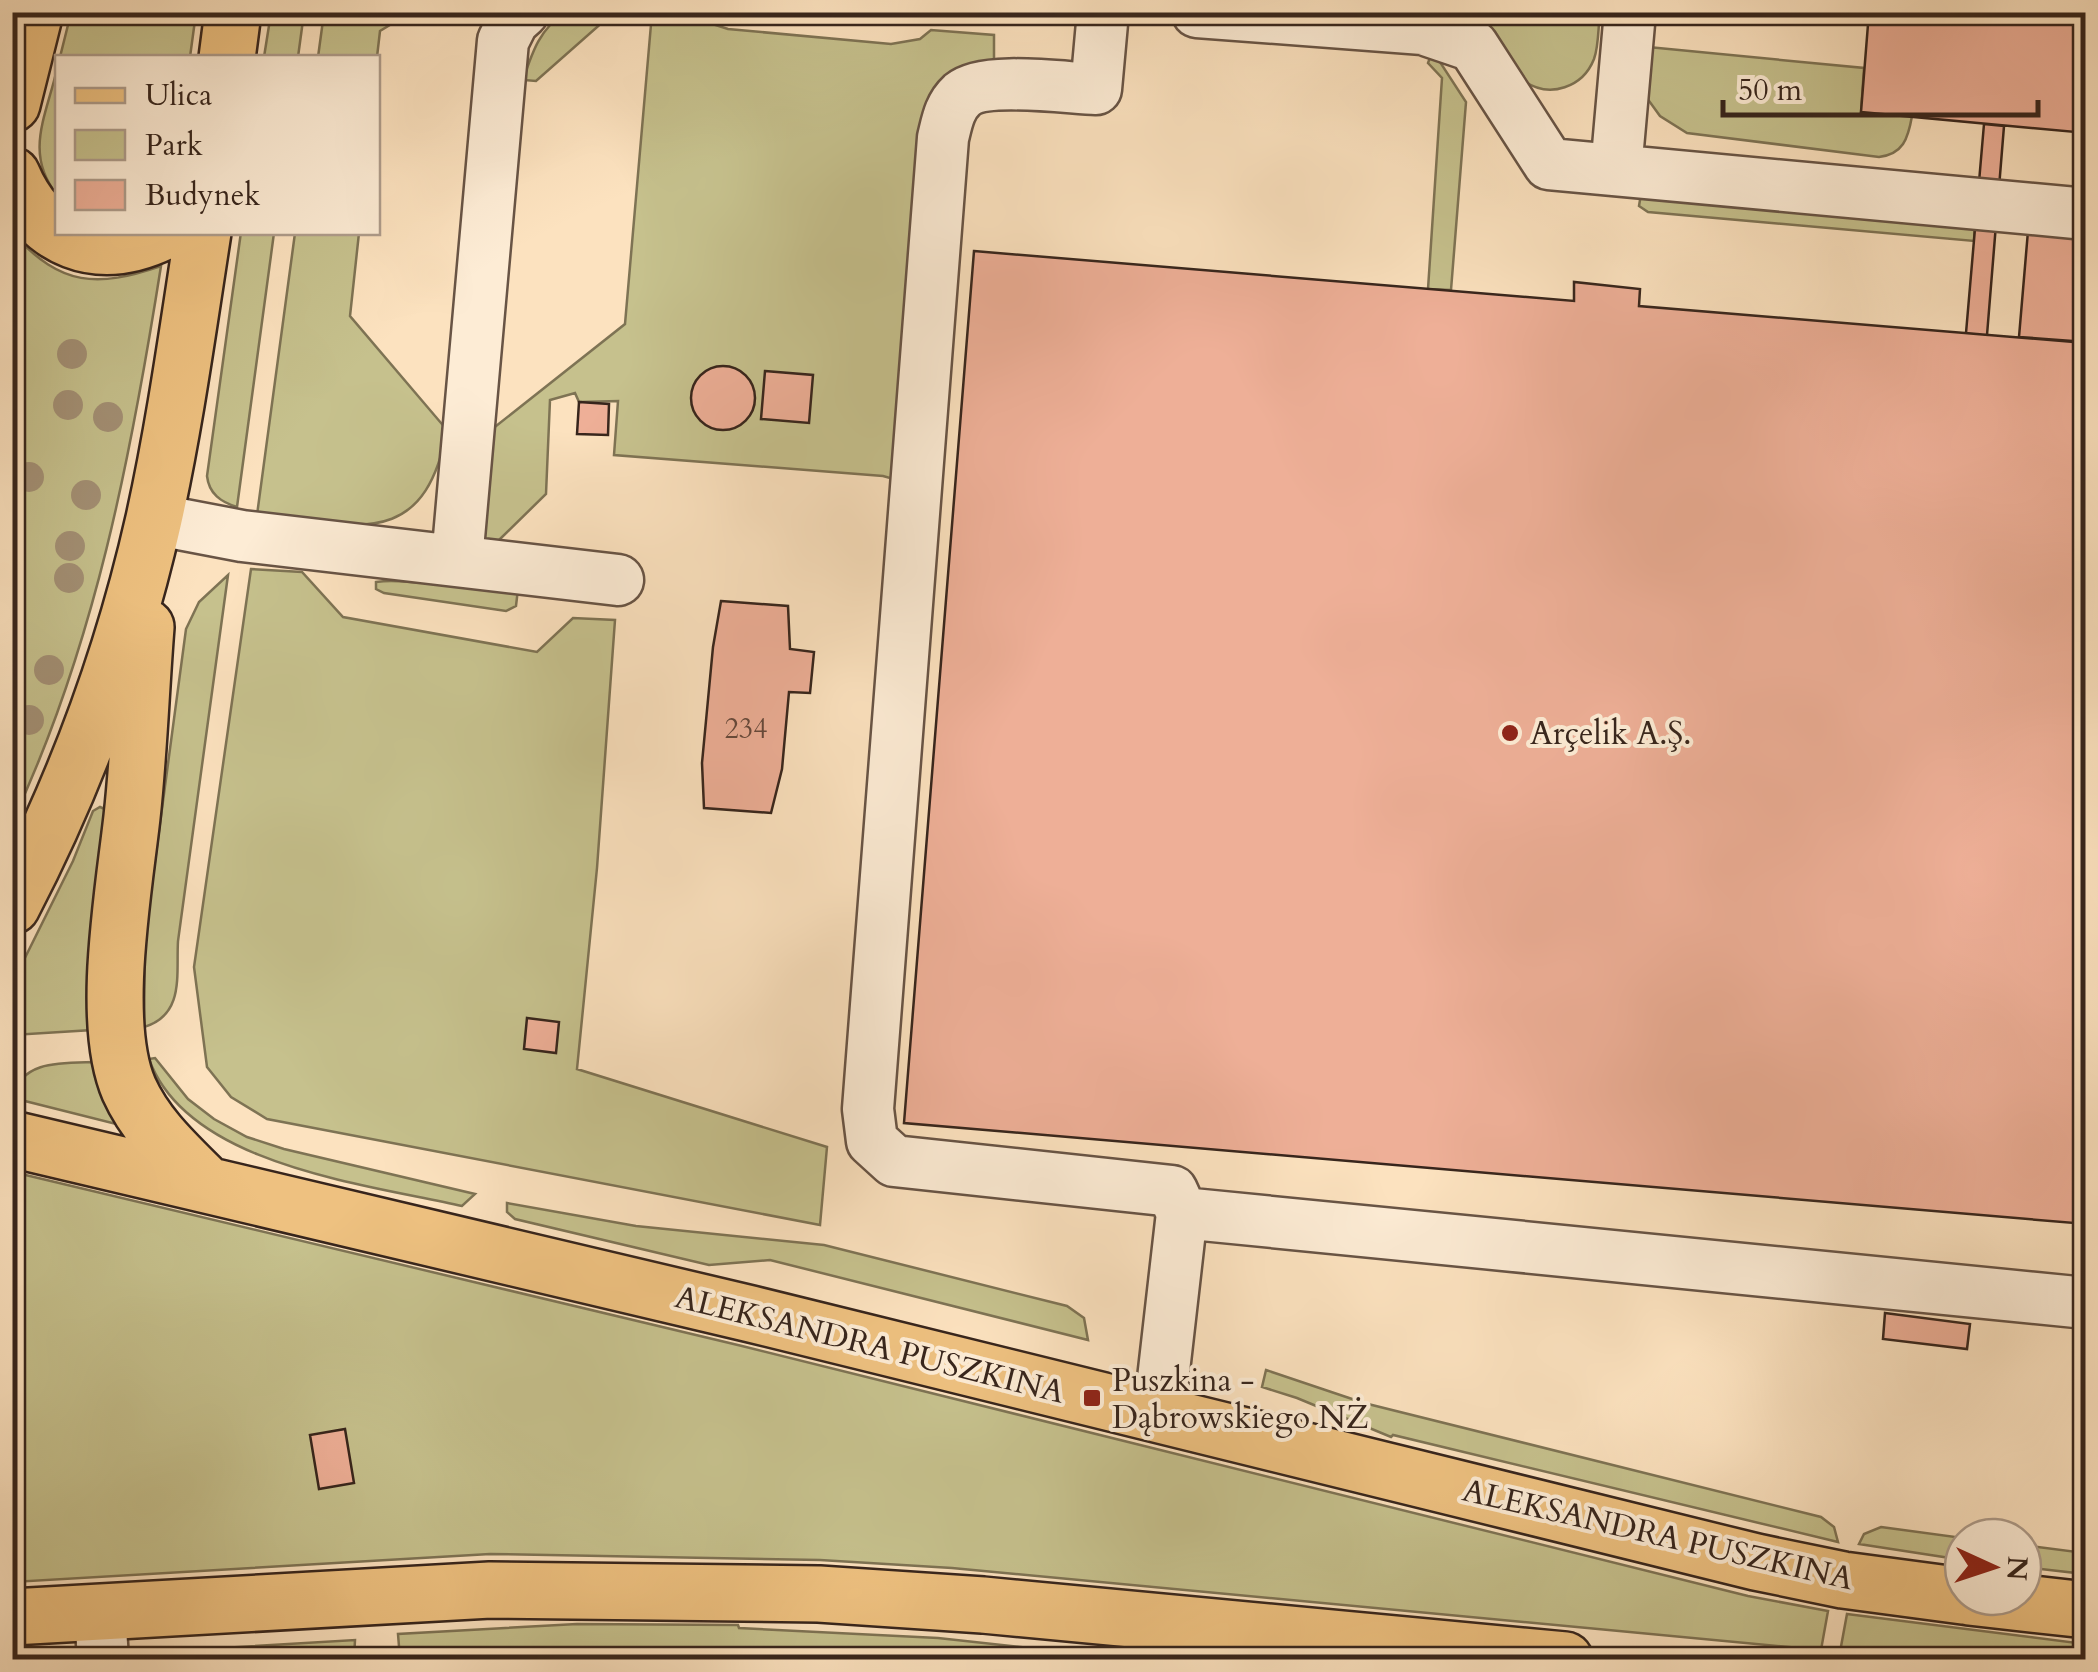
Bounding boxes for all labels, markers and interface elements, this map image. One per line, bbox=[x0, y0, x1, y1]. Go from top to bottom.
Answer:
legend bbox=[55, 55, 380, 235]
scale bar bbox=[1723, 55, 2038, 117]
text: 50 m bbox=[1738, 70, 1803, 111]
text: Ulica bbox=[145, 75, 212, 116]
text: Park bbox=[145, 125, 203, 166]
text: Budynek bbox=[145, 175, 260, 216]
house number: 234 bbox=[724, 710, 768, 748]
place label: Arçelik A.Ş. bbox=[1530, 712, 1691, 756]
marker: Arçelik A.Ş. bbox=[1499, 722, 1521, 744]
street label: ALEKSANDRA PUSZKINA bbox=[670, 1275, 1069, 1415]
place label: Puszkina - Dąbrowskiego NŻ bbox=[1112, 1359, 1369, 1440]
marker: Puszkina - Dąbrowskiego NŻ bbox=[1081, 1387, 1103, 1409]
street label: ALEKSANDRA PUSZKINA bbox=[1458, 1469, 1858, 1601]
north arrow bbox=[1943, 1517, 2043, 1617]
text: N bbox=[1997, 1555, 2037, 1581]

